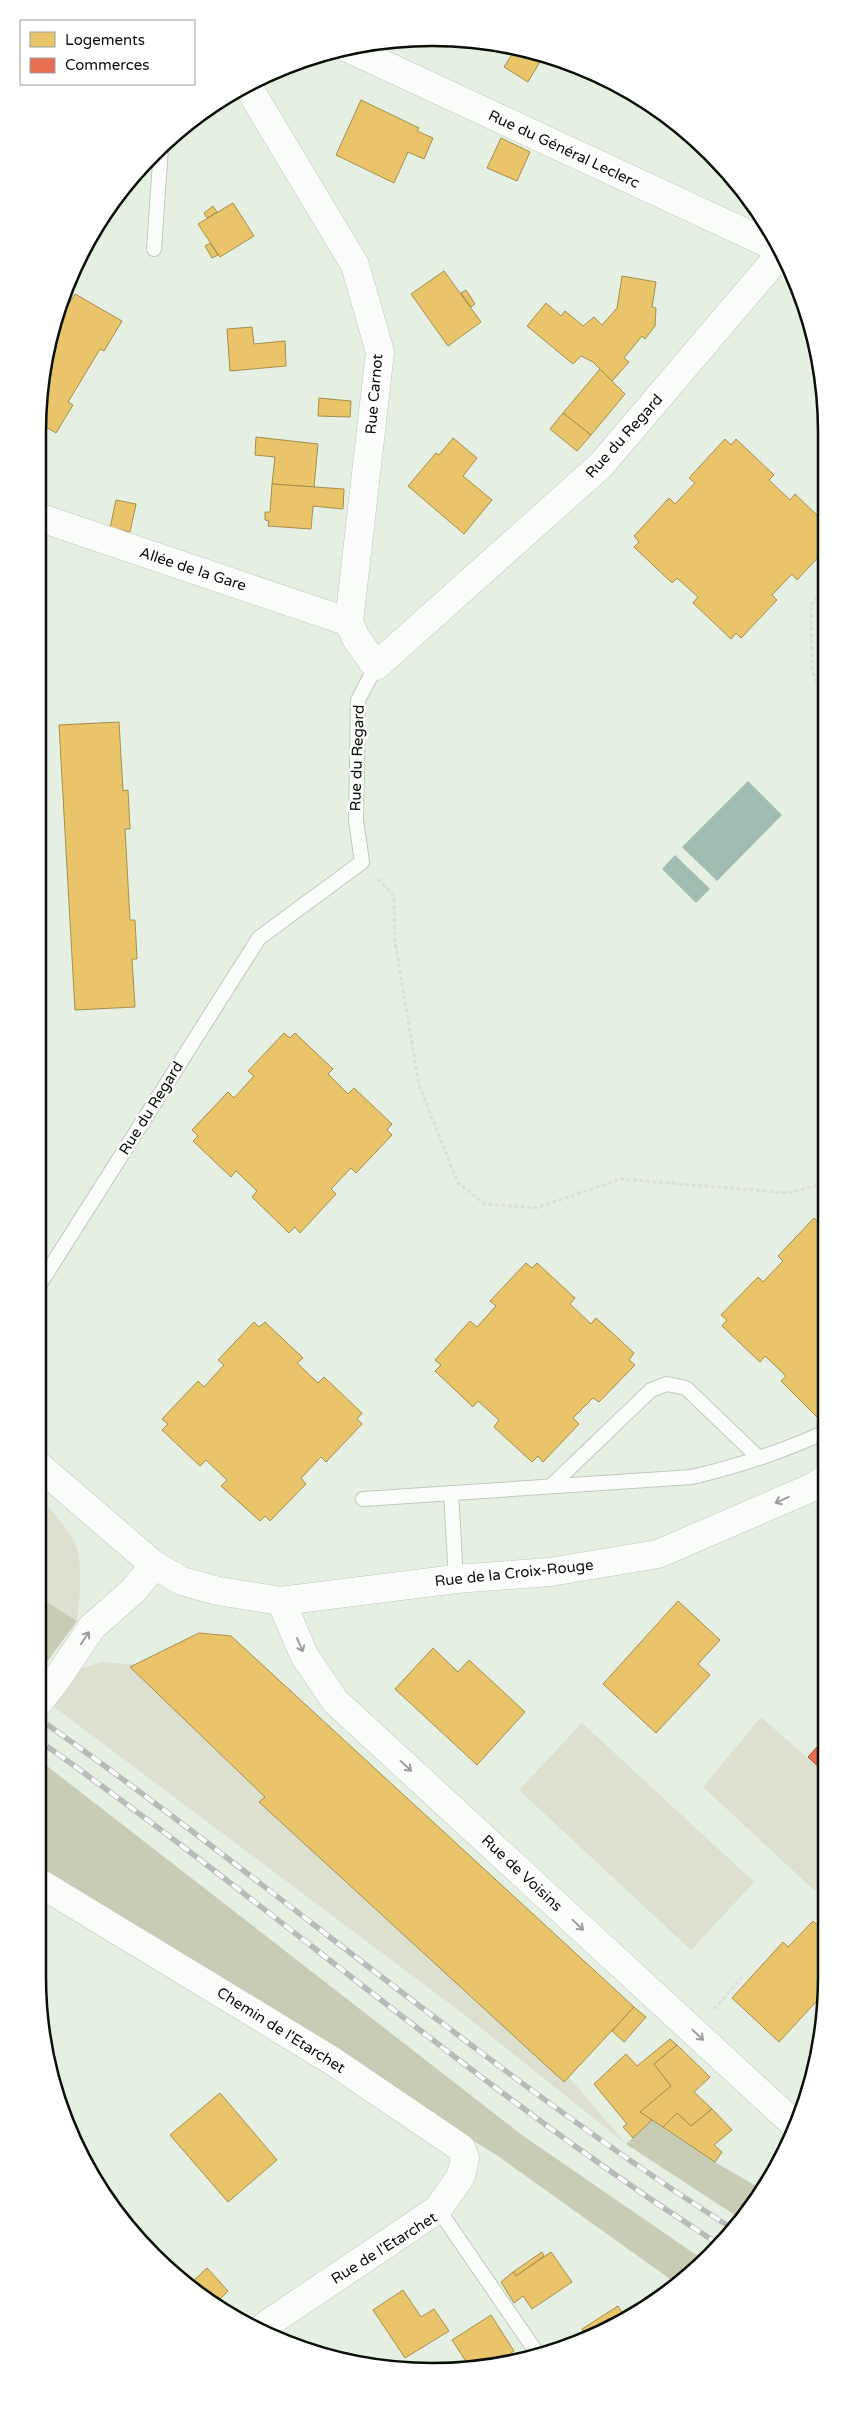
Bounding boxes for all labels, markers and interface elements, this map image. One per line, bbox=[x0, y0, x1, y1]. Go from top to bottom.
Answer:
legend bbox=[20, 20, 195, 85]
text: Logements bbox=[65, 31, 145, 49]
text: Commerces bbox=[65, 56, 149, 74]
street label: Rue du Général Leclerc bbox=[485, 106, 643, 192]
street label: Rue Carnot bbox=[362, 353, 387, 435]
street label: Rue du Regard bbox=[582, 390, 666, 482]
street label: Allée de la Gare bbox=[137, 543, 249, 595]
street label: Rue du Regard bbox=[346, 704, 368, 812]
street label: Rue du Regard bbox=[115, 1058, 187, 1158]
one-way arrow bbox=[775, 1496, 790, 1506]
street label: Rue de la Croix-Rouge bbox=[434, 1556, 594, 1590]
one-way arrow bbox=[80, 1632, 90, 1646]
one-way arrow bbox=[296, 1637, 306, 1652]
one-way arrow bbox=[400, 1760, 413, 1772]
street label: Rue de Voisins bbox=[478, 1831, 566, 1915]
one-way arrow bbox=[572, 1919, 585, 1931]
street label: Chemin de l'Etarchet bbox=[214, 1983, 349, 2077]
one-way arrow bbox=[692, 2029, 704, 2041]
street label: Rue de l'Etarchet bbox=[328, 2208, 440, 2288]

